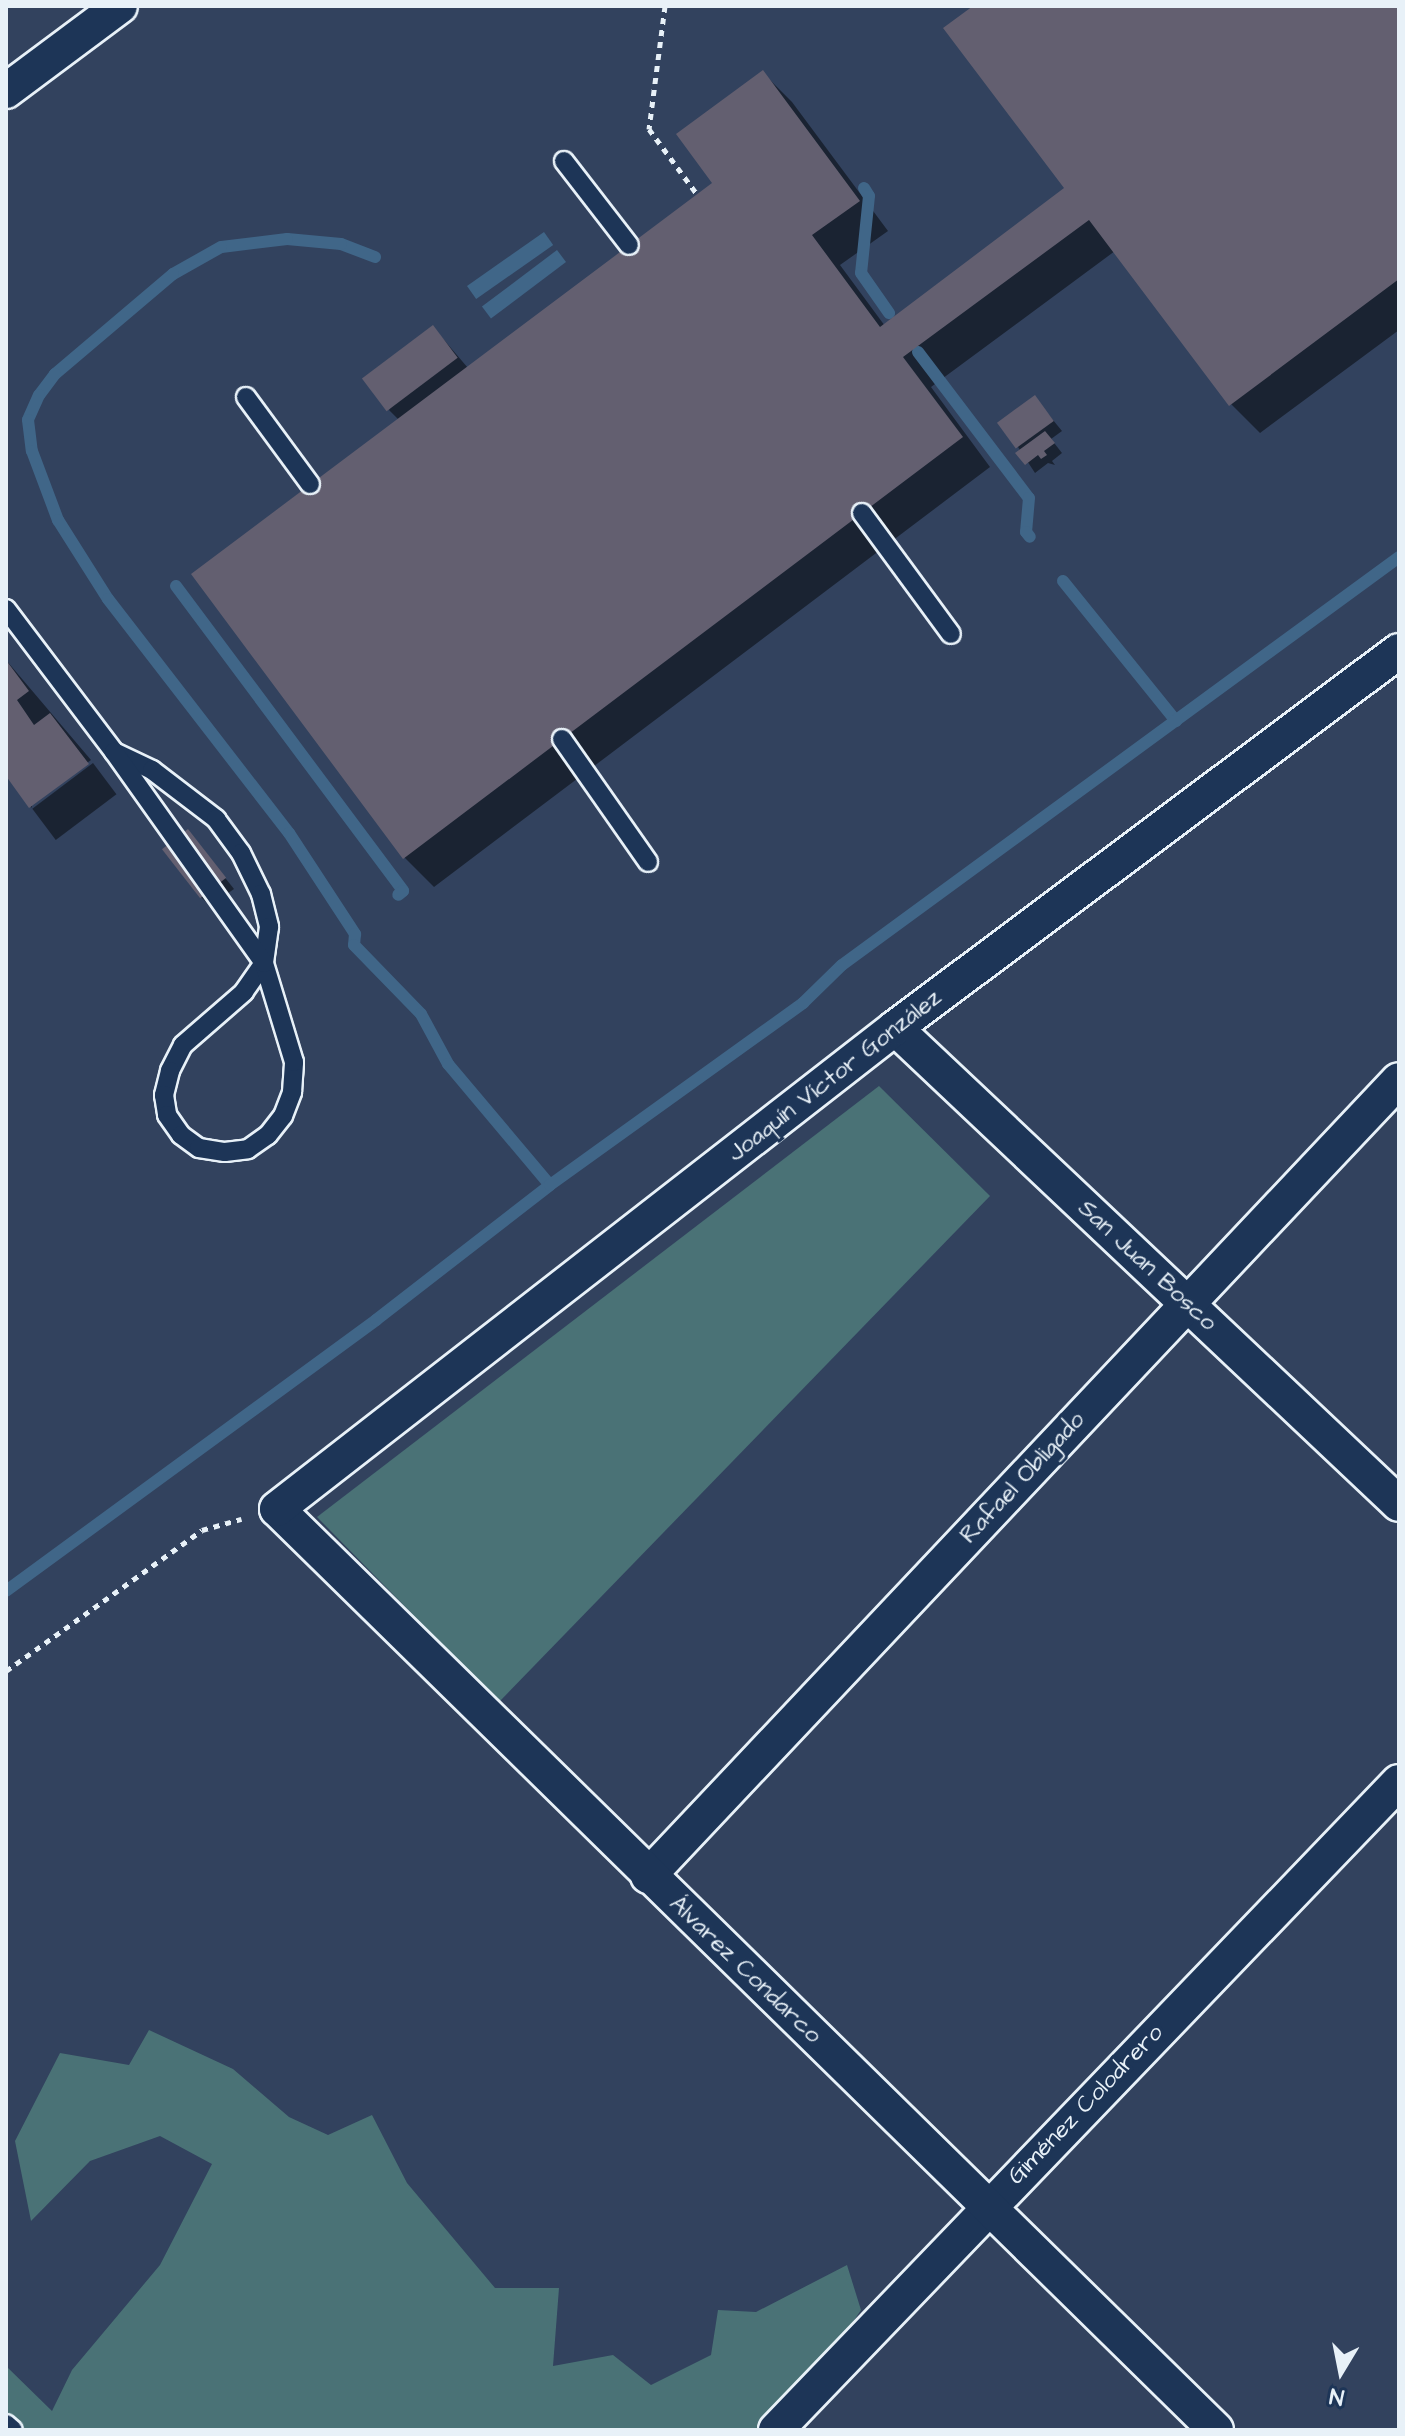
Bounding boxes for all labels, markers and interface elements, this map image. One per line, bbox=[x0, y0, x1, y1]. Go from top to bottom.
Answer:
street label: Joaquín Víctor González bbox=[723, 984, 947, 1168]
street label: San Juan Bosco bbox=[1072, 1194, 1222, 1338]
street label: Rafael Obligado bbox=[955, 1406, 1091, 1550]
street label: Álvarez Condarco bbox=[663, 1890, 827, 2050]
street label: Giménez Colodrero bbox=[1002, 2019, 1170, 2191]
north arrow bbox=[1301, 2332, 1381, 2412]
text: N bbox=[1327, 2380, 1346, 2413]

